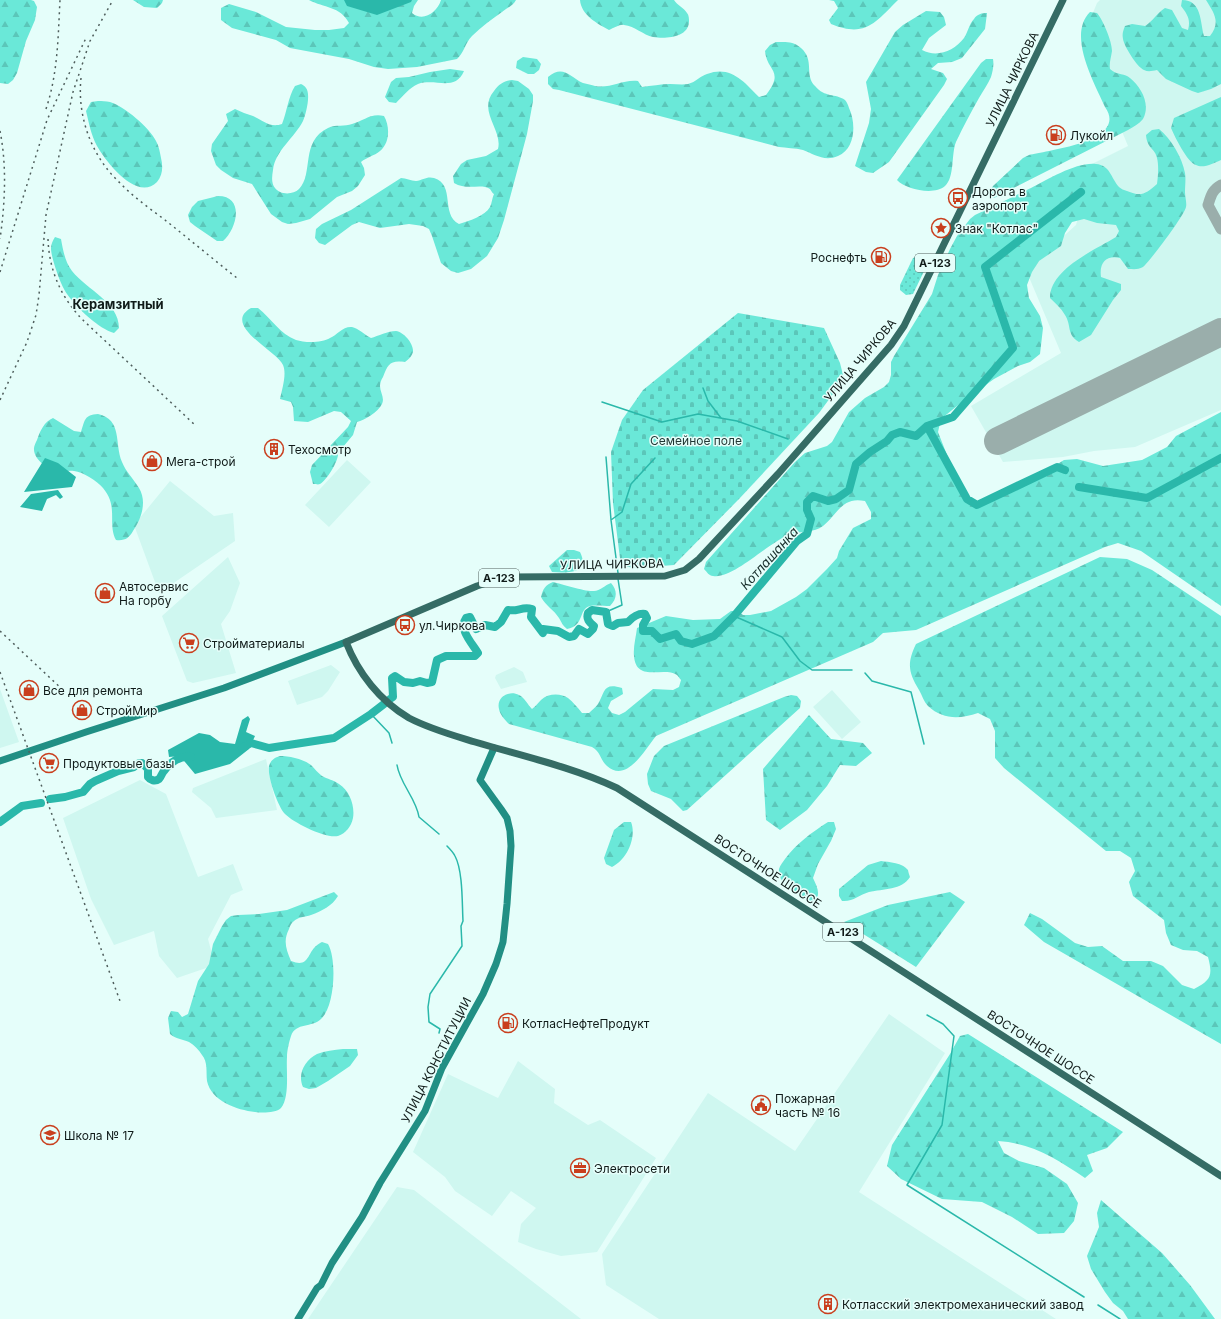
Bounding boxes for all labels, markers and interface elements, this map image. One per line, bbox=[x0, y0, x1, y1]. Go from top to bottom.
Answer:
street label: УЛИЦА ЧИРКОВА bbox=[982, 29, 1042, 129]
fuel station icon: Лукойл bbox=[1045, 124, 1067, 146]
place label: Лукойл bbox=[1070, 128, 1113, 143]
place label: Дорога в аэропорт bbox=[972, 184, 1028, 213]
bus stop icon: Дорога в аэропорт bbox=[947, 187, 969, 209]
place icon: Знак "Котлас" bbox=[930, 217, 952, 239]
place label: Знак "Котлас" bbox=[955, 221, 1038, 236]
fuel station icon: Роснефть bbox=[870, 246, 892, 268]
place label: Роснефть bbox=[810, 250, 867, 265]
road number: А-123 bbox=[915, 254, 955, 272]
district label: Керамзитный bbox=[72, 296, 164, 312]
street label: УЛИЦА ЧИРКОВА bbox=[821, 315, 899, 405]
park label: Семейное поле bbox=[650, 433, 742, 448]
building icon: Техосмотр bbox=[263, 438, 285, 460]
place label: Техосмотр bbox=[288, 442, 351, 457]
shop icon: Мега-строй bbox=[141, 450, 163, 472]
place label: Мега-строй bbox=[166, 454, 236, 469]
water label: Котлашанка bbox=[737, 523, 801, 593]
street label: УЛИЦА ЧИРКОВА bbox=[560, 556, 664, 572]
road number: А-123 bbox=[479, 569, 519, 587]
place label: Автосервис На горбу bbox=[119, 579, 189, 608]
shop icon: Автосервис На горбу bbox=[94, 582, 116, 604]
bus stop icon: ул.Чиркова bbox=[394, 614, 416, 636]
place label: ул.Чиркова bbox=[419, 618, 485, 633]
supermarket icon: Стройматериалы bbox=[178, 632, 200, 654]
place label: Стройматериалы bbox=[203, 636, 304, 651]
shop icon: Все для ремонта bbox=[18, 679, 40, 701]
place label: Все для ремонта bbox=[43, 683, 143, 698]
shop icon: СтройМир bbox=[71, 699, 93, 721]
place label: СтройМир bbox=[96, 703, 157, 718]
supermarket icon: Продуктовые базы bbox=[38, 752, 60, 774]
place label: Продуктовые базы bbox=[63, 756, 174, 771]
street label: ВОСТОЧНОЕ ШОССЕ bbox=[712, 831, 824, 911]
road number: А-123 bbox=[823, 923, 863, 941]
street label: УЛИЦА КОНСТИТУЦИИ bbox=[398, 995, 474, 1125]
street label: ВОСТОЧНОЕ ШОССЕ bbox=[985, 1007, 1097, 1087]
fuel station icon: КотласНефтеПродукт bbox=[497, 1012, 519, 1034]
place label: КотласНефтеПродукт bbox=[522, 1016, 650, 1031]
place label: Пожарная часть № 16 bbox=[775, 1091, 840, 1120]
public building icon: Пожарная часть № 16 bbox=[750, 1094, 772, 1116]
school or university icon: Школа № 17 bbox=[39, 1124, 61, 1146]
place label: Школа № 17 bbox=[64, 1128, 134, 1143]
office icon: Электросети bbox=[569, 1157, 591, 1179]
place label: Электросети bbox=[594, 1161, 670, 1176]
building icon: Котласский электромеханический завод bbox=[817, 1293, 839, 1315]
place label: Котласский электромеханический завод bbox=[842, 1297, 1084, 1312]

